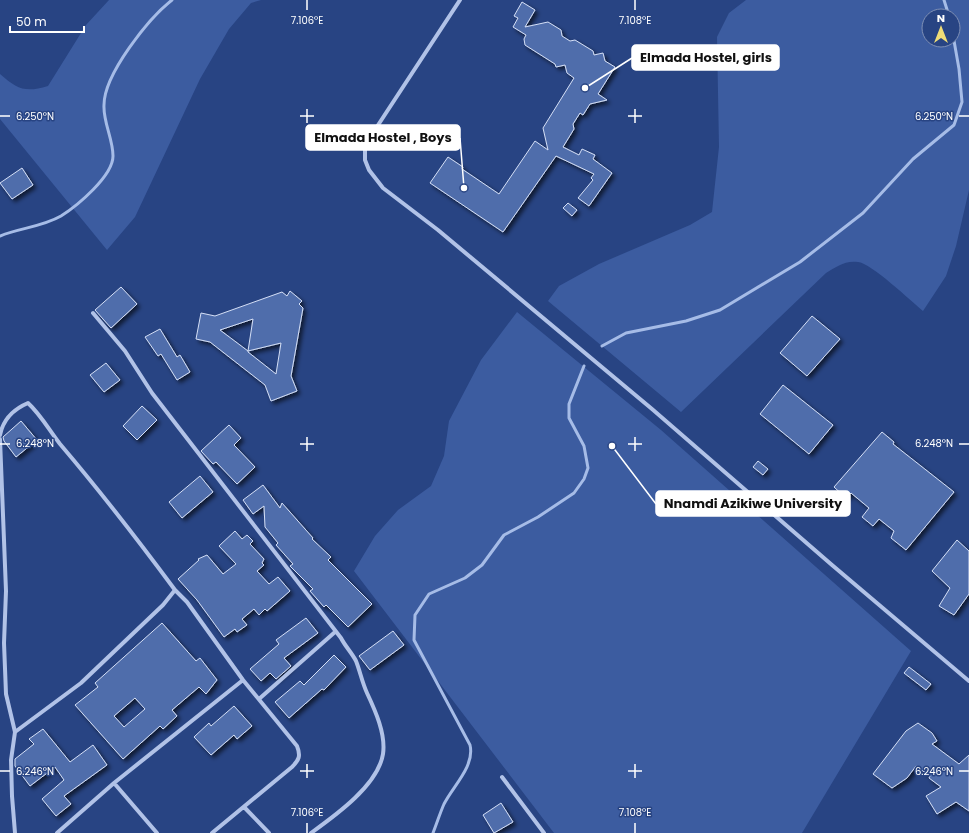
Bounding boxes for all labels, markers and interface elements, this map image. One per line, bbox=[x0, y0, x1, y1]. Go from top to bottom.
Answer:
scale bar bbox=[10, 8, 84, 34]
north arrow bbox=[921, 8, 961, 48]
text: N bbox=[937, 10, 945, 26]
text: 50 m bbox=[16, 13, 47, 30]
text: 7.106°E bbox=[291, 13, 323, 28]
text: 7.108°E bbox=[619, 13, 651, 28]
callout: Elmada Hostel, girls bbox=[632, 45, 779, 70]
text: Elmada Hostel, girls bbox=[640, 48, 772, 67]
text: 6.250°N bbox=[16, 109, 54, 124]
text: 6.250°N bbox=[915, 109, 953, 124]
callout: Elmada Hostel , Boys bbox=[306, 125, 460, 150]
text: Elmada Hostel , Boys bbox=[314, 128, 452, 147]
text: 6.248°N bbox=[16, 436, 54, 451]
text: 6.248°N bbox=[915, 436, 953, 451]
callout: Nnamdi Azikiwe University bbox=[656, 491, 850, 516]
text: Nnamdi Azikiwe University bbox=[664, 494, 843, 513]
text: 6.246°N bbox=[16, 764, 54, 779]
text: 6.246°N bbox=[915, 764, 953, 779]
text: 7.106°E bbox=[291, 805, 323, 820]
text: 7.108°E bbox=[619, 805, 651, 820]

